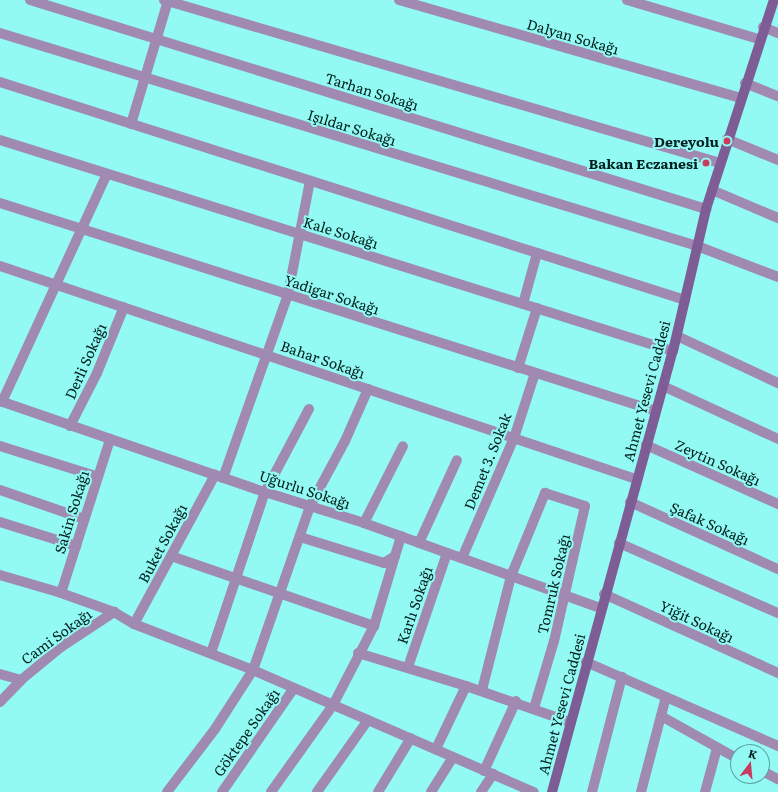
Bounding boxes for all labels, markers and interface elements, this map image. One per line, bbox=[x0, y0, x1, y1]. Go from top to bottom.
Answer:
street label: Dalyan Sokağı bbox=[525, 15, 621, 57]
street label: Tarhan Sokağı bbox=[323, 69, 421, 113]
street label: Işıldar Sokağı bbox=[306, 106, 398, 148]
place label: Dereyolu bbox=[654, 133, 719, 149]
marker: Dereyolu bbox=[722, 136, 732, 146]
place label: Bakan Eczanesi bbox=[588, 155, 698, 171]
marker: Bakan Eczanesi bbox=[701, 158, 711, 168]
street label: Kale Sokağı bbox=[302, 213, 380, 251]
street label: Yadigar Sokağı bbox=[282, 271, 382, 317]
street label: Ahmet Yesevi Caddesi bbox=[619, 319, 673, 463]
street label: Derli Sokağı bbox=[61, 320, 109, 402]
street label: Bahar Sokağı bbox=[279, 337, 367, 381]
street label: Demet 3. Sokak bbox=[460, 410, 514, 512]
street label: Zeytin Sokağı bbox=[673, 436, 763, 488]
street label: Uğurlu Sokağı bbox=[257, 466, 353, 512]
street label: Sakin Sokağı bbox=[50, 468, 92, 556]
street label: Şafak Sokağı bbox=[668, 498, 752, 548]
street label: Buket Sokağı bbox=[134, 501, 190, 585]
street label: Tomruk Sokağı bbox=[533, 532, 573, 636]
street label: Karlı Sokağı bbox=[393, 564, 435, 646]
street label: Yiğit Sokağı bbox=[657, 597, 737, 645]
street label: Cami Sokağı bbox=[17, 605, 95, 667]
street label: Ahmet Yesevi Caddesi bbox=[534, 632, 588, 776]
street label: Göktepe Sokağı bbox=[209, 685, 283, 779]
north arrow bbox=[730, 744, 770, 784]
text: K bbox=[747, 745, 759, 762]

